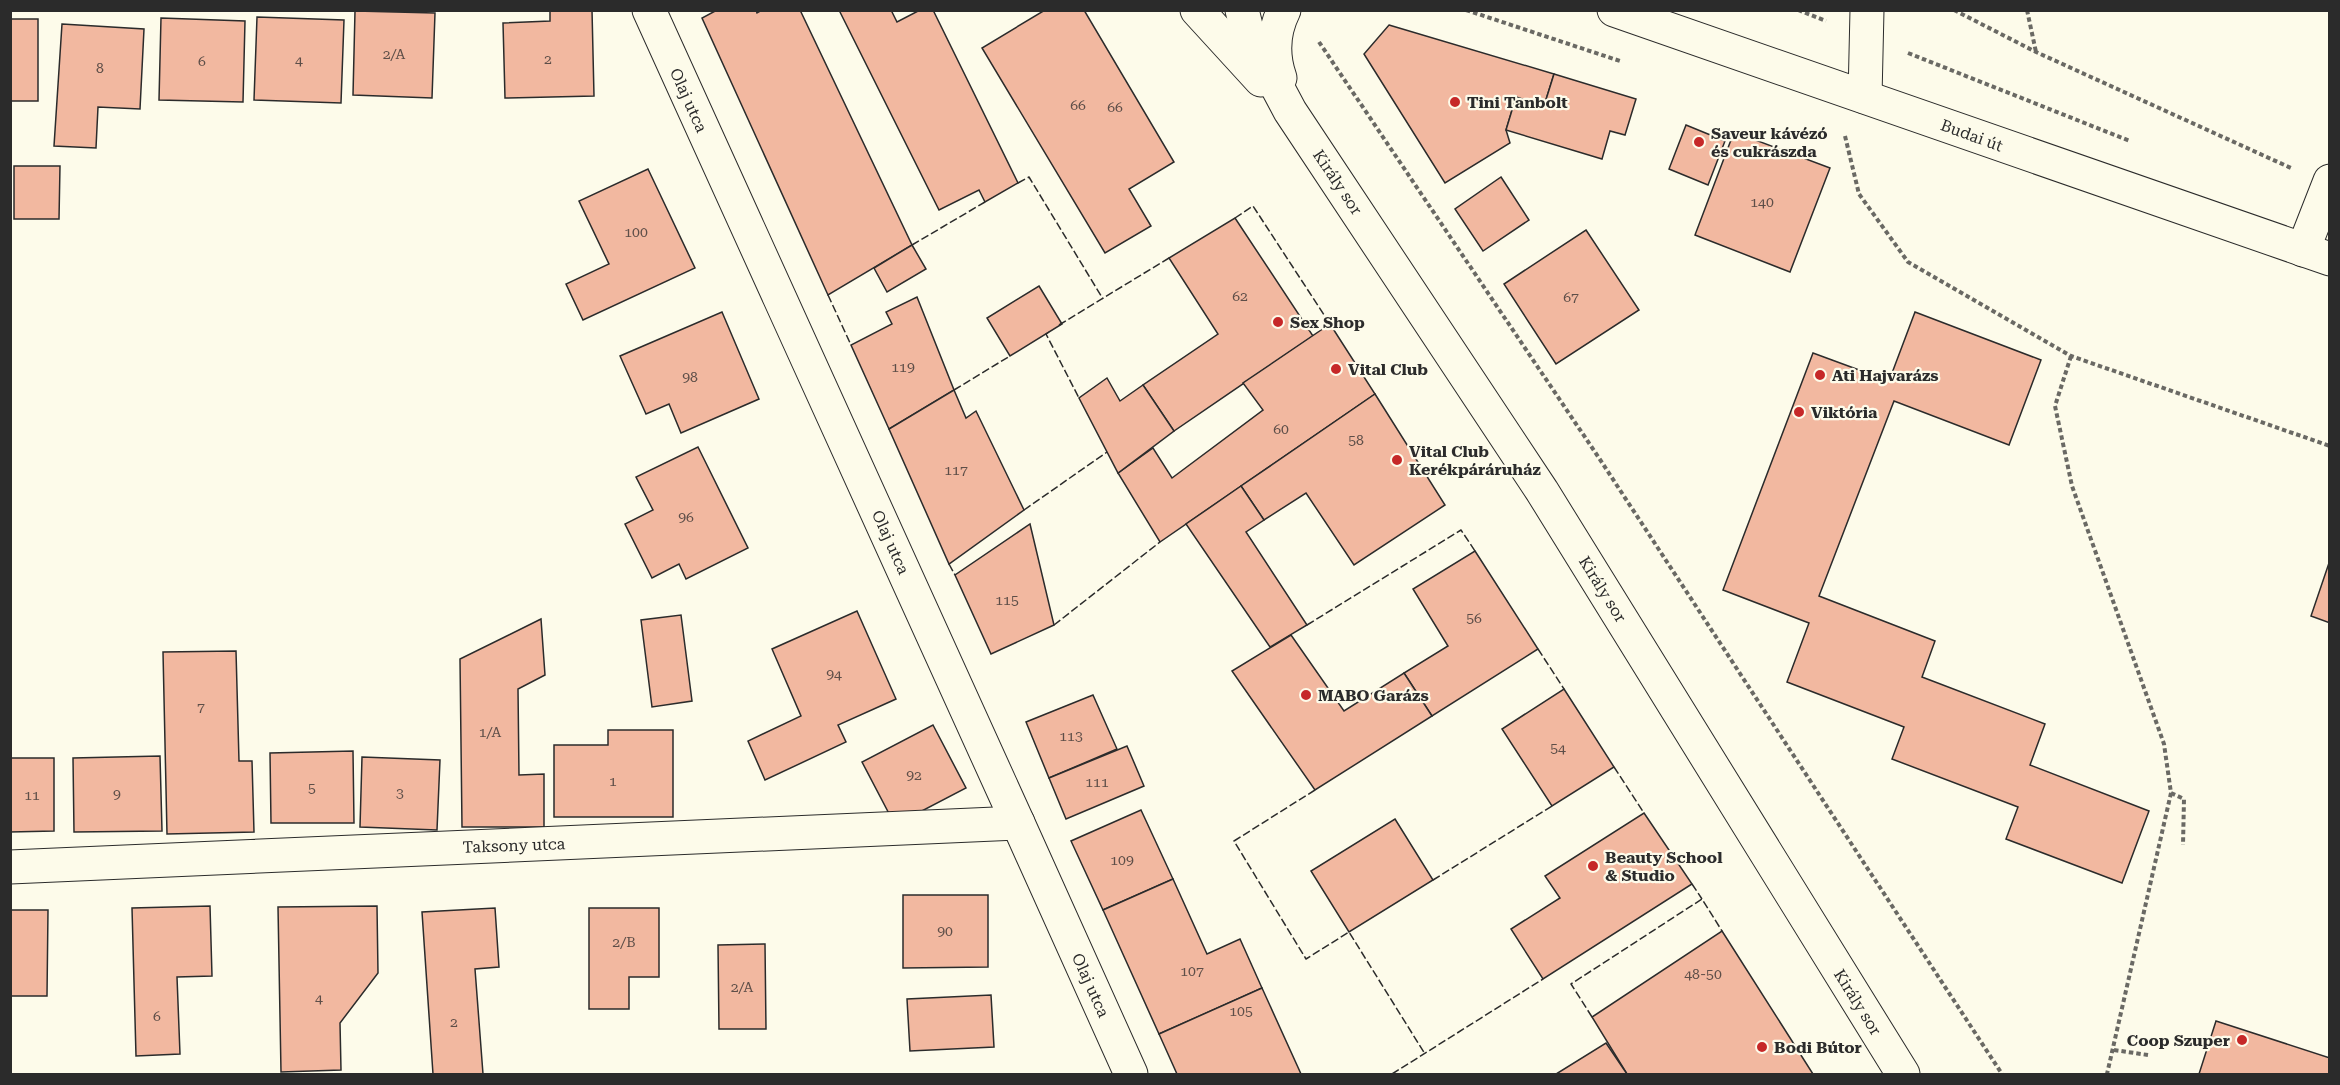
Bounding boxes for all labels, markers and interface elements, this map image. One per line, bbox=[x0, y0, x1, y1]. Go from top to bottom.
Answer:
house number: 2/A bbox=[383, 46, 405, 62]
house number: 2 bbox=[544, 51, 552, 67]
house number: 4 bbox=[295, 52, 303, 68]
house number: 6 bbox=[198, 53, 206, 69]
house number: 8 bbox=[96, 60, 104, 76]
street label: Olaj utca bbox=[666, 65, 711, 136]
place label: Tini Tanbolt bbox=[1467, 93, 1568, 112]
marker: Tini Tanbolt bbox=[1448, 95, 1462, 109]
house number: 66 bbox=[1070, 97, 1086, 113]
house number: 66 bbox=[1107, 99, 1123, 115]
street label: Budai út bbox=[1938, 116, 2005, 155]
place label: Saveur kávézó és cukrászda bbox=[1711, 124, 1828, 161]
marker: Saveur kávézó és cukrászda bbox=[1692, 135, 1706, 149]
street label: Király sor bbox=[1309, 146, 1366, 219]
house number: 140 bbox=[1750, 194, 1774, 210]
house number: 100 bbox=[624, 224, 648, 240]
house number: 62 bbox=[1232, 288, 1248, 304]
house number: 67 bbox=[1563, 289, 1579, 305]
place label: Sex Shop bbox=[1290, 313, 1365, 332]
marker: Sex Shop bbox=[1271, 315, 1285, 329]
house number: 119 bbox=[891, 359, 915, 375]
place label: Vital Club bbox=[1348, 360, 1428, 379]
marker: Vital Club bbox=[1329, 362, 1343, 376]
place label: Ati Hajvarázs bbox=[1832, 366, 1939, 385]
marker: Ati Hajvarázs bbox=[1813, 368, 1827, 382]
house number: 98 bbox=[682, 369, 698, 385]
place label: Viktória bbox=[1811, 403, 1878, 422]
marker: Viktória bbox=[1792, 405, 1806, 419]
house number: 60 bbox=[1273, 421, 1289, 437]
house number: 58 bbox=[1348, 432, 1364, 448]
place label: Vital Club Kerékpáráruház bbox=[1409, 442, 1541, 479]
marker: Vital Club Kerékpáráruház bbox=[1390, 453, 1404, 467]
house number: 117 bbox=[944, 462, 968, 478]
street label: Olaj utca bbox=[868, 507, 913, 578]
house number: 96 bbox=[678, 509, 694, 525]
street label: Király sor bbox=[1575, 553, 1631, 626]
house number: 115 bbox=[995, 592, 1019, 608]
house number: 56 bbox=[1466, 610, 1482, 626]
house number: 94 bbox=[826, 666, 842, 682]
place label: MABO Garázs bbox=[1318, 686, 1429, 705]
marker: MABO Garázs bbox=[1299, 688, 1313, 702]
house number: 7 bbox=[197, 699, 205, 715]
house number: 1/A bbox=[479, 724, 501, 740]
house number: 113 bbox=[1059, 728, 1083, 744]
house number: 54 bbox=[1550, 740, 1566, 756]
house number: 92 bbox=[906, 767, 922, 783]
house number: 1 bbox=[609, 773, 617, 789]
house number: 111 bbox=[1085, 774, 1109, 790]
house number: 5 bbox=[308, 780, 316, 796]
house number: 3 bbox=[396, 785, 404, 801]
house number: 9 bbox=[113, 786, 121, 802]
house number: 11 bbox=[24, 787, 40, 803]
street label: Taksony utca bbox=[462, 834, 566, 857]
place label: Beauty School & Studio bbox=[1605, 848, 1723, 885]
house number: 109 bbox=[1110, 852, 1134, 868]
marker: Beauty School & Studio bbox=[1586, 859, 1600, 873]
house number: 90 bbox=[937, 923, 953, 939]
house number: 2/B bbox=[612, 934, 636, 950]
street label: Olaj utca bbox=[1068, 950, 1113, 1021]
house number: 107 bbox=[1180, 963, 1204, 979]
house number: 48-50 bbox=[1684, 966, 1722, 982]
street label: Király sor bbox=[1830, 966, 1886, 1039]
house number: 2/A bbox=[731, 979, 753, 995]
house number: 4 bbox=[315, 990, 323, 1006]
house number: 105 bbox=[1229, 1003, 1253, 1019]
house number: 6 bbox=[153, 1008, 161, 1024]
house number: 2 bbox=[450, 1014, 458, 1030]
place label: Coop Szuper bbox=[2127, 1031, 2230, 1050]
marker: Coop Szuper bbox=[2235, 1033, 2249, 1047]
place label: Bodi Bútor bbox=[1774, 1038, 1862, 1057]
marker: Bodi Bútor bbox=[1755, 1040, 1769, 1054]

